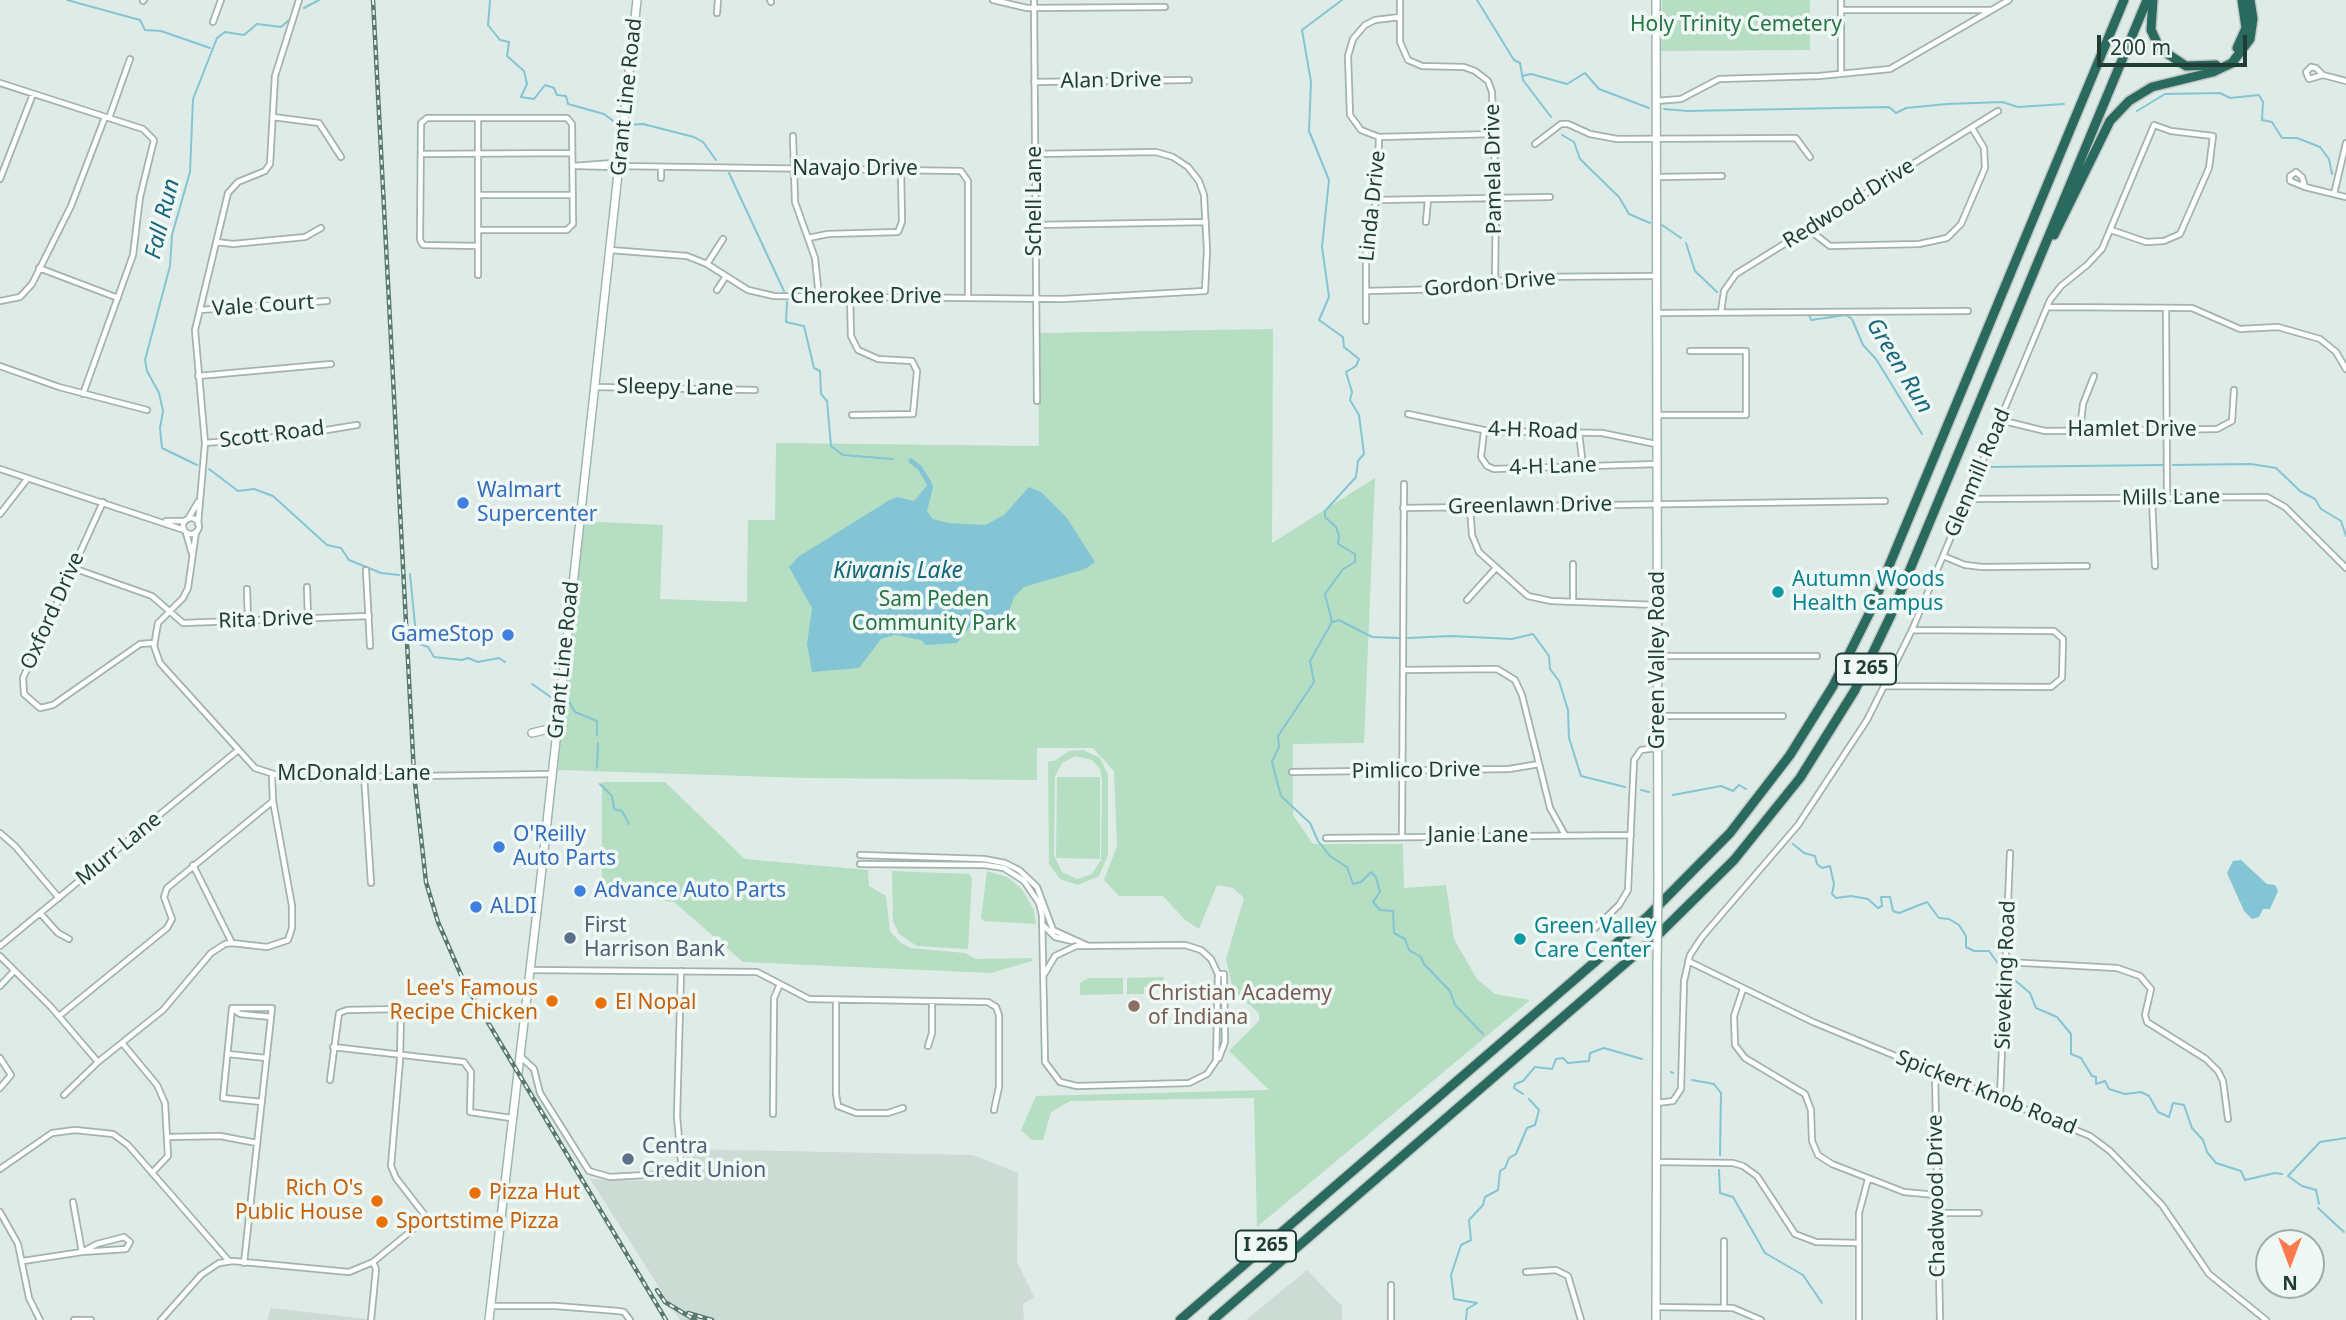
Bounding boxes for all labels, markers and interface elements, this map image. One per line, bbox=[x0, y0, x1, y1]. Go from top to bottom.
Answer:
park label: Holy Trinity Cemetery bbox=[1630, 12, 1842, 38]
street label: Grant Line Road bbox=[606, 17, 648, 177]
scale bar bbox=[2101, 21, 2252, 65]
text: 200 m bbox=[2110, 33, 2171, 61]
street label: Alan Drive bbox=[1060, 68, 1162, 94]
street label: Pamela Drive bbox=[1480, 104, 1508, 234]
street label: Schell Lane bbox=[1022, 146, 1048, 256]
street label: Linda Drive bbox=[1355, 149, 1391, 263]
street label: Redwood Drive bbox=[1779, 154, 1919, 254]
street label: Navajo Drive bbox=[792, 156, 918, 182]
water label: Fall Run bbox=[140, 176, 186, 262]
street label: Gordon Drive bbox=[1423, 266, 1557, 302]
street label: Cherokee Drive bbox=[790, 284, 942, 310]
street label: Vale Court bbox=[211, 290, 315, 322]
water label: Green Run bbox=[1860, 313, 1938, 419]
street label: Sleepy Lane bbox=[616, 374, 734, 402]
street label: Glenmill Road bbox=[1940, 405, 2016, 541]
street label: Scott Road bbox=[218, 416, 326, 454]
street label: 4-H Road bbox=[1487, 417, 1579, 445]
street label: Hamlet Drive bbox=[2067, 417, 2197, 443]
street label: 4-H Lane bbox=[1509, 453, 1597, 481]
place label: Walmart Supercenter bbox=[477, 478, 598, 528]
street label: Mills Lane bbox=[2122, 485, 2220, 511]
street label: Greenlawn Drive bbox=[1448, 492, 1612, 520]
marker: Walmart Supercenter bbox=[455, 495, 471, 511]
street label: Oxford Drive bbox=[16, 548, 90, 674]
water label: Kiwanis Lake bbox=[833, 557, 963, 585]
place label: Autumn Woods Health Campus bbox=[1792, 567, 1945, 617]
street label: Green Valley Road bbox=[1645, 571, 1671, 749]
street label: Grant Line Road bbox=[543, 580, 585, 740]
marker: Autumn Woods Health Campus bbox=[1770, 584, 1786, 600]
park label: Sam Peden Community Park bbox=[852, 587, 1016, 637]
street label: Rita Drive bbox=[218, 606, 314, 634]
place label: GameStop bbox=[391, 622, 494, 648]
marker: GameStop bbox=[500, 627, 516, 643]
road number: I 265 bbox=[1836, 654, 1896, 684]
street label: Pimlico Drive bbox=[1351, 757, 1481, 785]
street label: McDonald Lane bbox=[277, 761, 431, 787]
street label: Murr Lane bbox=[71, 807, 167, 891]
place label: O'Reilly Auto Parts bbox=[513, 822, 616, 872]
street label: Janie Lane bbox=[1428, 823, 1528, 849]
marker: O'Reilly Auto Parts bbox=[491, 839, 507, 855]
place label: Advance Auto Parts bbox=[594, 878, 786, 904]
marker: Advance Auto Parts bbox=[572, 883, 588, 899]
place label: ALDI bbox=[490, 894, 537, 920]
marker: ALDI bbox=[468, 899, 484, 915]
street label: Sieveking Road bbox=[1991, 900, 2021, 1050]
place label: First Harrison Bank bbox=[584, 913, 725, 963]
place label: Green Valley Care Center bbox=[1534, 914, 1657, 964]
marker: First Harrison Bank bbox=[562, 930, 578, 946]
marker: Green Valley Care Center bbox=[1512, 931, 1528, 947]
place label: Lee's Famous Recipe Chicken bbox=[390, 976, 538, 1026]
place label: Christian Academy of Indiana bbox=[1148, 981, 1332, 1031]
place label: El Nopal bbox=[615, 990, 696, 1016]
marker: Lee's Famous Recipe Chicken bbox=[544, 993, 560, 1009]
marker: El Nopal bbox=[593, 995, 609, 1011]
marker: Christian Academy of Indiana bbox=[1126, 998, 1142, 1014]
street label: Spickert Knob Road bbox=[1892, 1045, 2080, 1141]
street label: Chadwood Drive bbox=[1923, 1114, 1951, 1278]
place label: Centra Credit Union bbox=[642, 1134, 766, 1184]
marker: Centra Credit Union bbox=[620, 1151, 636, 1167]
place label: Rich O's Public House bbox=[235, 1176, 363, 1226]
place label: Pizza Hut bbox=[489, 1180, 580, 1206]
marker: Pizza Hut bbox=[467, 1185, 483, 1201]
marker: Rich O's Public House bbox=[369, 1193, 385, 1209]
place label: Sportstime Pizza bbox=[396, 1209, 559, 1235]
marker: Sportstime Pizza bbox=[374, 1214, 390, 1230]
north arrow bbox=[2255, 1229, 2325, 1299]
road number: I 265 bbox=[1236, 1230, 1296, 1262]
text: N bbox=[2282, 1270, 2298, 1296]

